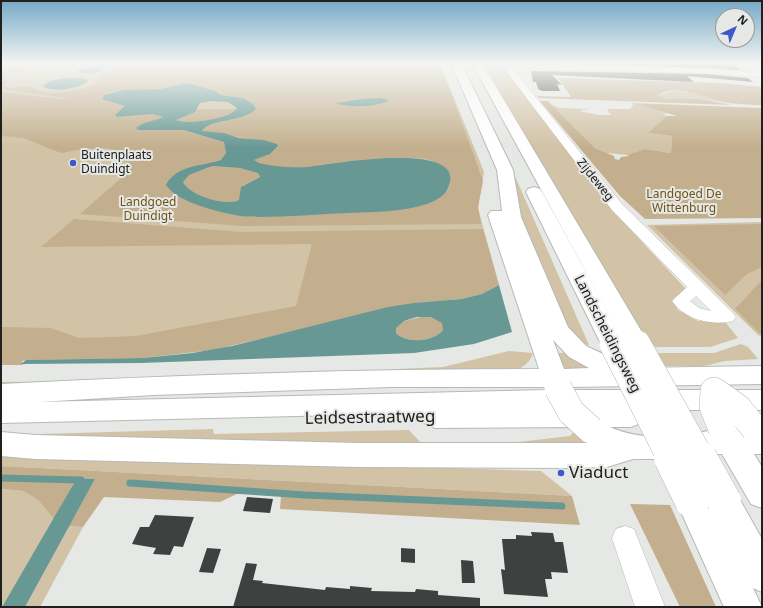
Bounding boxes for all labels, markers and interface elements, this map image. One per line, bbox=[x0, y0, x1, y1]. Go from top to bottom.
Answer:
north arrow bbox=[715, 8, 755, 48]
text: N bbox=[735, 11, 751, 28]
place label: Buitenplaats Duindigt bbox=[81, 149, 152, 177]
street label: Zijdeweg bbox=[574, 156, 616, 204]
marker: Buitenplaats Duindigt bbox=[68, 158, 78, 168]
park label: Landgoed De Wittenburg bbox=[646, 188, 722, 216]
park label: Landgoed Duindigt bbox=[120, 196, 176, 224]
street label: Landscheidingsweg bbox=[570, 272, 644, 396]
street label: Leidsestraatweg bbox=[305, 407, 435, 429]
place label: Viaduct bbox=[569, 463, 628, 483]
marker: Viaduct bbox=[556, 468, 566, 478]

